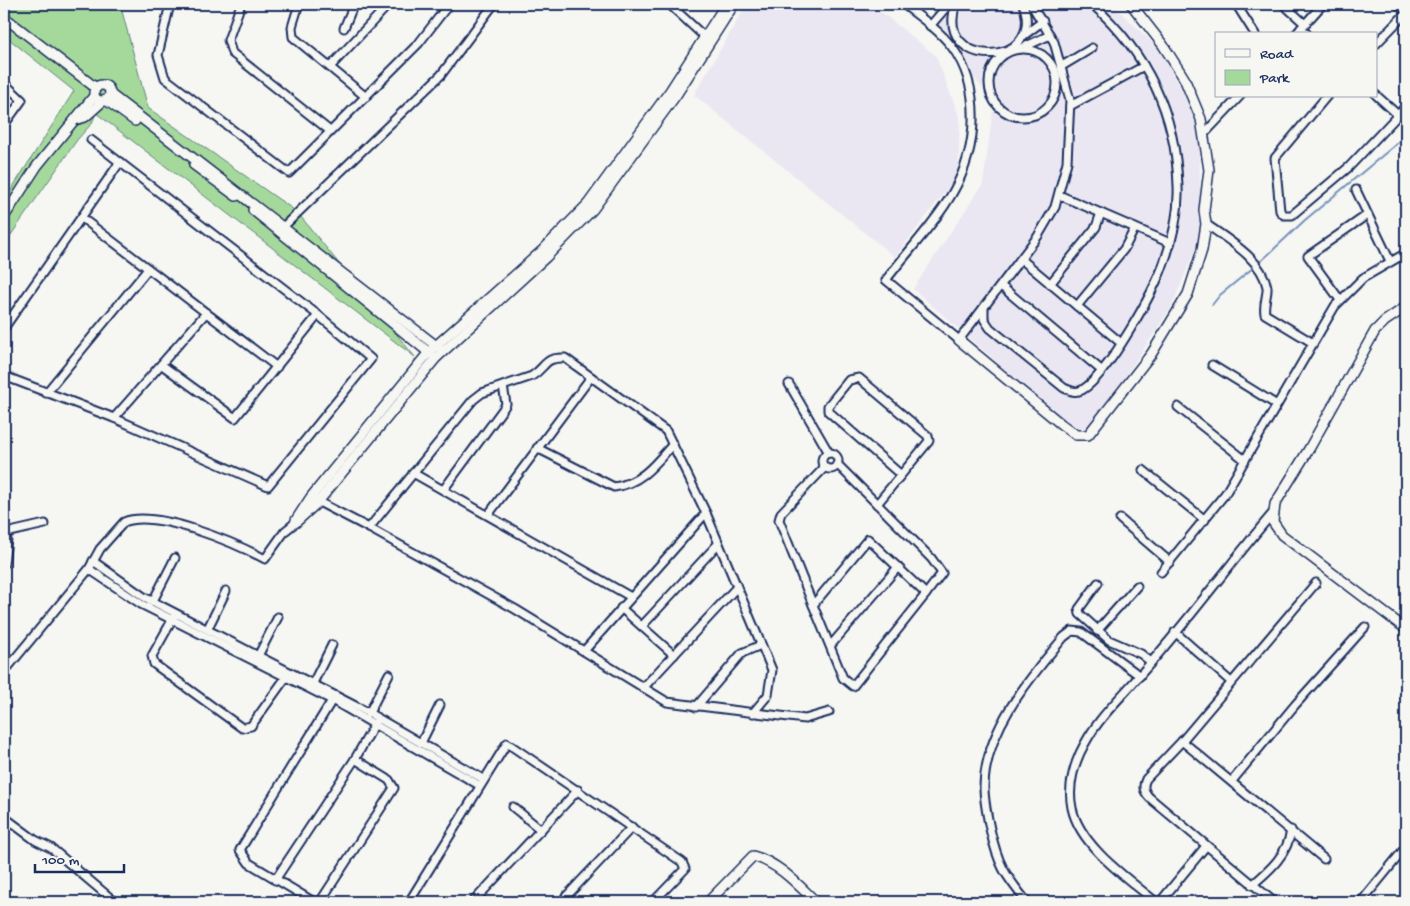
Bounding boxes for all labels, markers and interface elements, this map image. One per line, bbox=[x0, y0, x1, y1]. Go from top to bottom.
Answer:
legend bbox=[1215, 32, 1378, 98]
text: Road bbox=[1260, 46, 1294, 64]
text: Park bbox=[1259, 70, 1290, 88]
scale bar bbox=[35, 841, 124, 873]
text: 100 m bbox=[41, 852, 80, 870]

